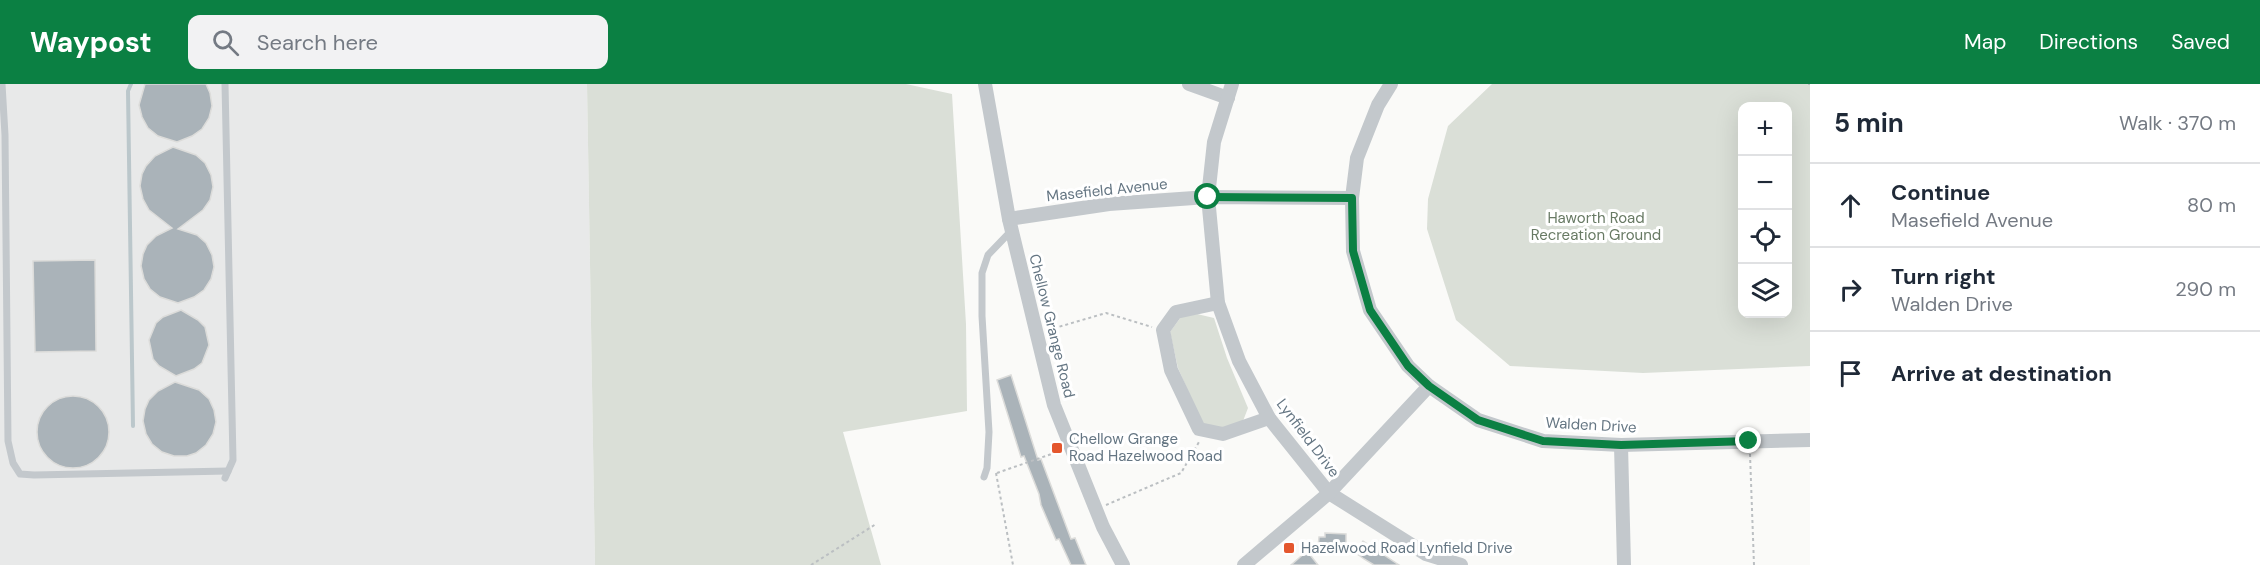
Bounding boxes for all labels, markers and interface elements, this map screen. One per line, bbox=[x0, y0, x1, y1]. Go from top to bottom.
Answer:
search box bbox=[188, 15, 608, 69]
text: Waypost bbox=[30, 24, 152, 61]
icon: search bbox=[209, 26, 242, 59]
text: Search here bbox=[257, 28, 378, 57]
text: Map bbox=[1964, 28, 2006, 56]
text: Directions bbox=[2039, 28, 2138, 56]
text: Saved bbox=[2171, 28, 2230, 56]
map controls bbox=[1738, 102, 1792, 318]
button: + bbox=[1738, 102, 1792, 156]
text: 5 min bbox=[1834, 106, 1904, 140]
text: Walk · 370 m bbox=[2119, 110, 2236, 136]
button: − bbox=[1738, 156, 1792, 210]
street label: Masefield Avenue bbox=[1046, 174, 1168, 206]
text: Continue bbox=[1891, 178, 1990, 207]
route start bbox=[1194, 183, 1220, 209]
icon: ahead bbox=[1834, 189, 1867, 222]
text: 80 m bbox=[2187, 192, 2236, 218]
text: Masefield Avenue bbox=[1891, 207, 2053, 233]
park label: Haworth Road Recreation Ground bbox=[1531, 208, 1661, 245]
button: locate bbox=[1738, 210, 1792, 264]
street label: Chellow Grange Road bbox=[1024, 252, 1080, 400]
text: Turn right bbox=[1891, 262, 1996, 291]
button: layers bbox=[1738, 264, 1792, 318]
icon: right bbox=[1834, 273, 1867, 306]
text: 290 m bbox=[2175, 276, 2236, 302]
text: Walden Drive bbox=[1891, 291, 2013, 317]
icon: arrive bbox=[1834, 357, 1867, 390]
text: Arrive at destination bbox=[1891, 359, 2112, 388]
street label: Lynfield Drive bbox=[1272, 395, 1344, 481]
street label: Walden Drive bbox=[1545, 413, 1637, 437]
route end bbox=[1735, 427, 1761, 453]
place label: Chellow Grange Road Hazelwood Road bbox=[1069, 429, 1222, 466]
marker: Chellow Grange Road Hazelwood Road bbox=[1050, 441, 1064, 455]
place label: Hazelwood Road Lynfield Drive bbox=[1301, 538, 1513, 558]
marker: Hazelwood Road Lynfield Drive bbox=[1282, 541, 1296, 555]

